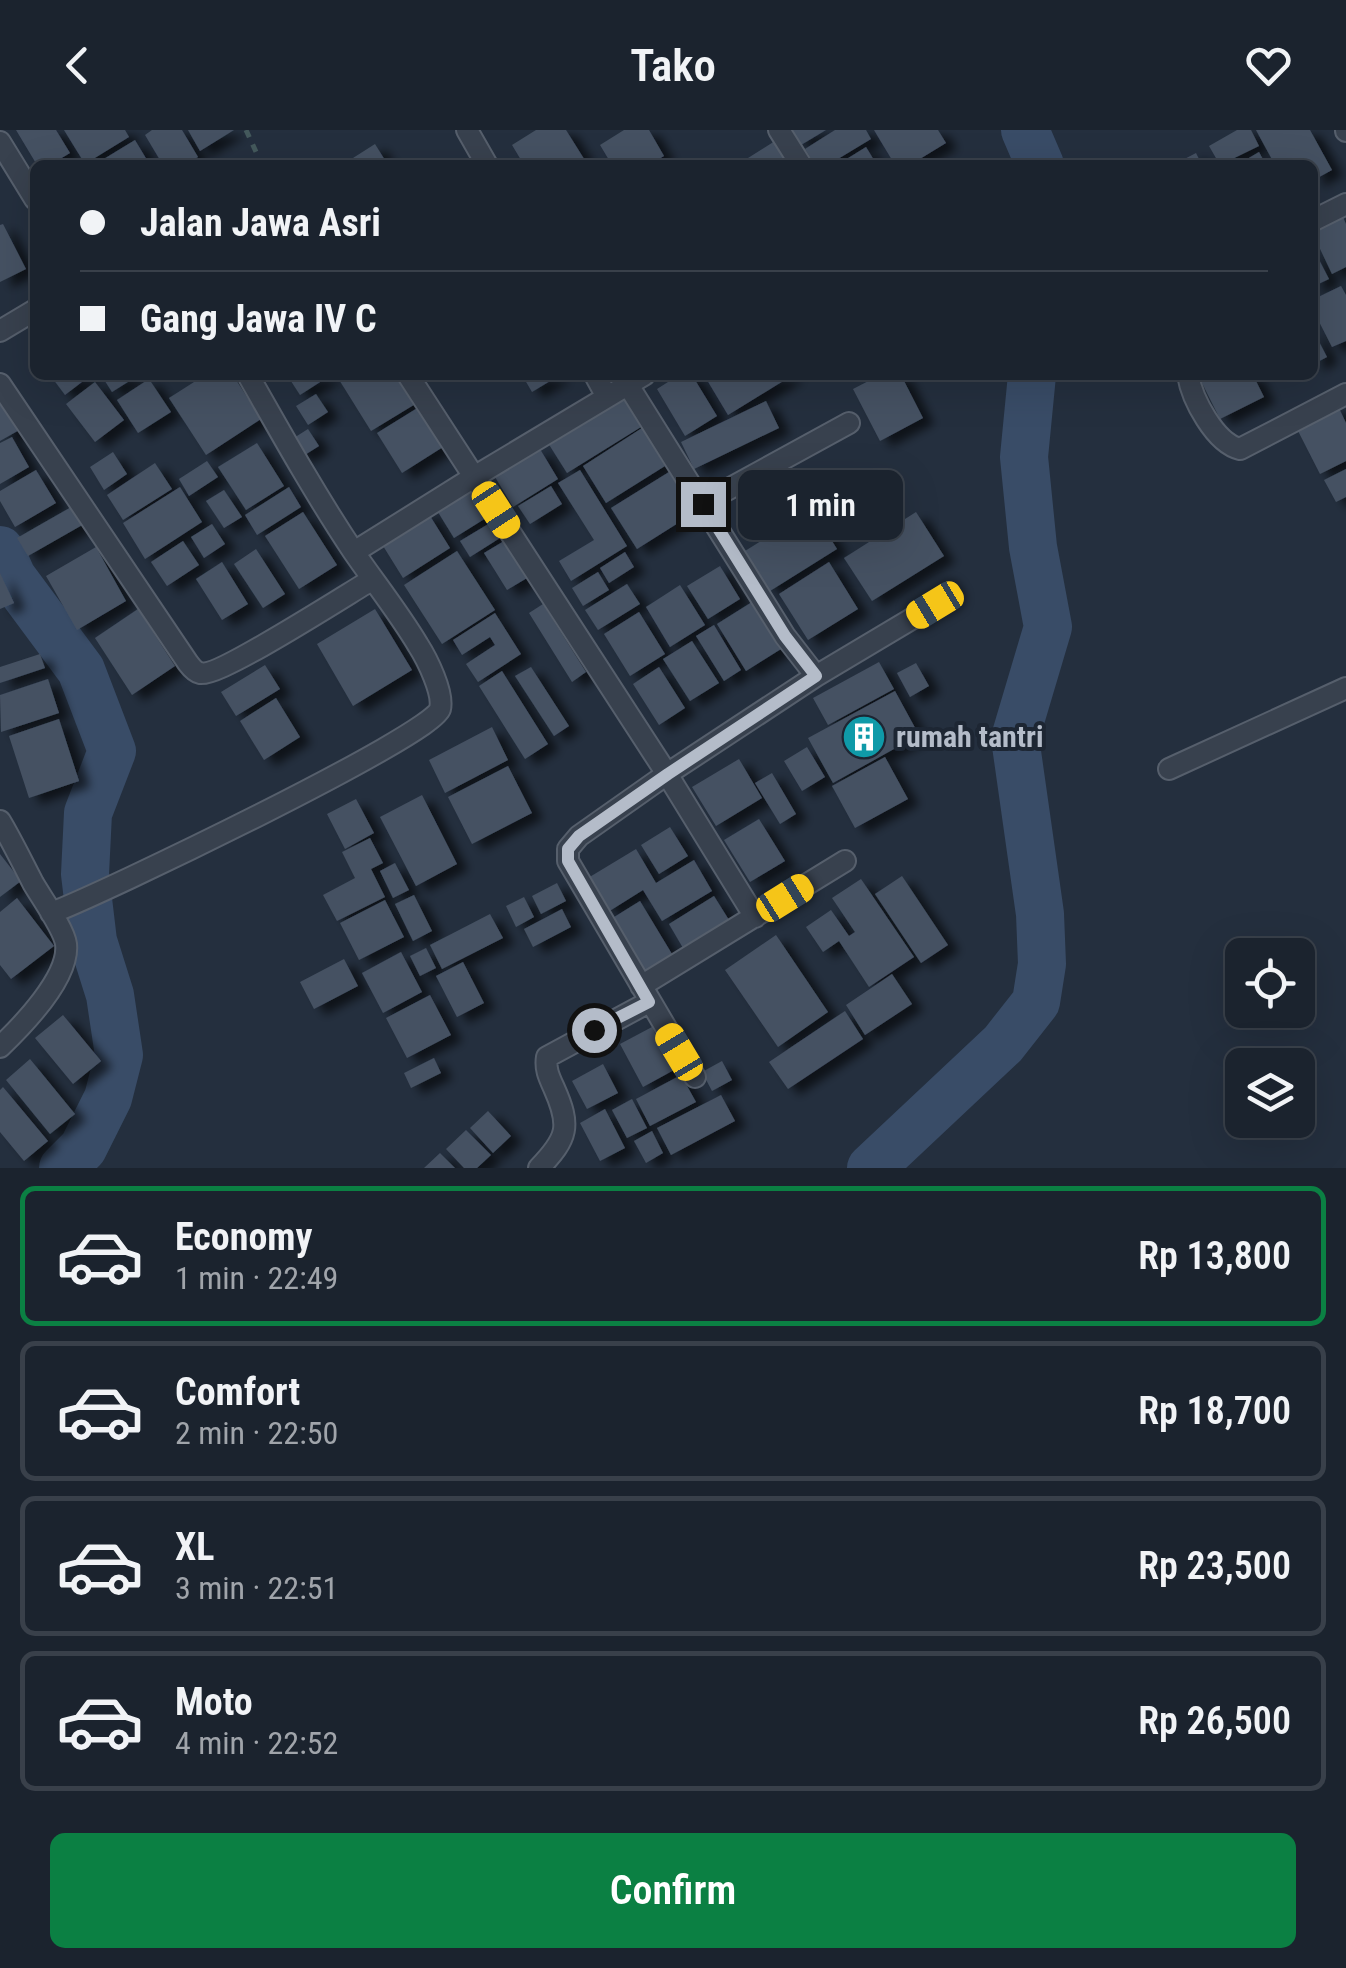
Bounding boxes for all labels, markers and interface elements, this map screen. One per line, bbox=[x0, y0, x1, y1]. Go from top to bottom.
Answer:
icon: back bbox=[50, 38, 105, 93]
icon: heart bbox=[1241, 38, 1296, 93]
text: Tako bbox=[630, 39, 716, 92]
text: Jalan Jawa Asri bbox=[140, 201, 381, 245]
text: Gang Jawa IV C bbox=[140, 297, 377, 341]
callout: 1 min bbox=[738, 469, 903, 539]
car bbox=[467, 477, 525, 543]
route end bbox=[681, 482, 726, 527]
text: 1 min bbox=[785, 486, 856, 524]
car bbox=[902, 577, 968, 633]
building icon: rumah tantri bbox=[841, 714, 887, 760]
place label: rumah tantri bbox=[896, 719, 1044, 754]
car bbox=[752, 869, 818, 927]
map controls bbox=[1225, 938, 1315, 1138]
button: locate bbox=[1225, 938, 1315, 1028]
route start bbox=[572, 1008, 617, 1053]
car bbox=[651, 1019, 707, 1085]
button: layers bbox=[1225, 1048, 1315, 1138]
icon: car bbox=[55, 1211, 145, 1301]
text: Economy bbox=[175, 1215, 312, 1259]
text: Rp 13,800 bbox=[1138, 1234, 1291, 1278]
text: 1 min · 22:49 bbox=[175, 1259, 338, 1297]
icon: car bbox=[55, 1366, 145, 1456]
text: Comfort bbox=[175, 1370, 300, 1414]
text: Rp 18,700 bbox=[1138, 1389, 1291, 1433]
text: 2 min · 22:50 bbox=[175, 1414, 338, 1452]
icon: car bbox=[55, 1521, 145, 1611]
text: XL bbox=[175, 1525, 214, 1569]
text: Rp 23,500 bbox=[1138, 1544, 1291, 1588]
text: 3 min · 22:51 bbox=[175, 1569, 338, 1607]
icon: car bbox=[55, 1676, 145, 1766]
text: Moto bbox=[175, 1680, 253, 1724]
text: Rp 26,500 bbox=[1138, 1699, 1291, 1743]
text: 4 min · 22:52 bbox=[175, 1724, 338, 1762]
button: Confirm bbox=[50, 1833, 1296, 1948]

